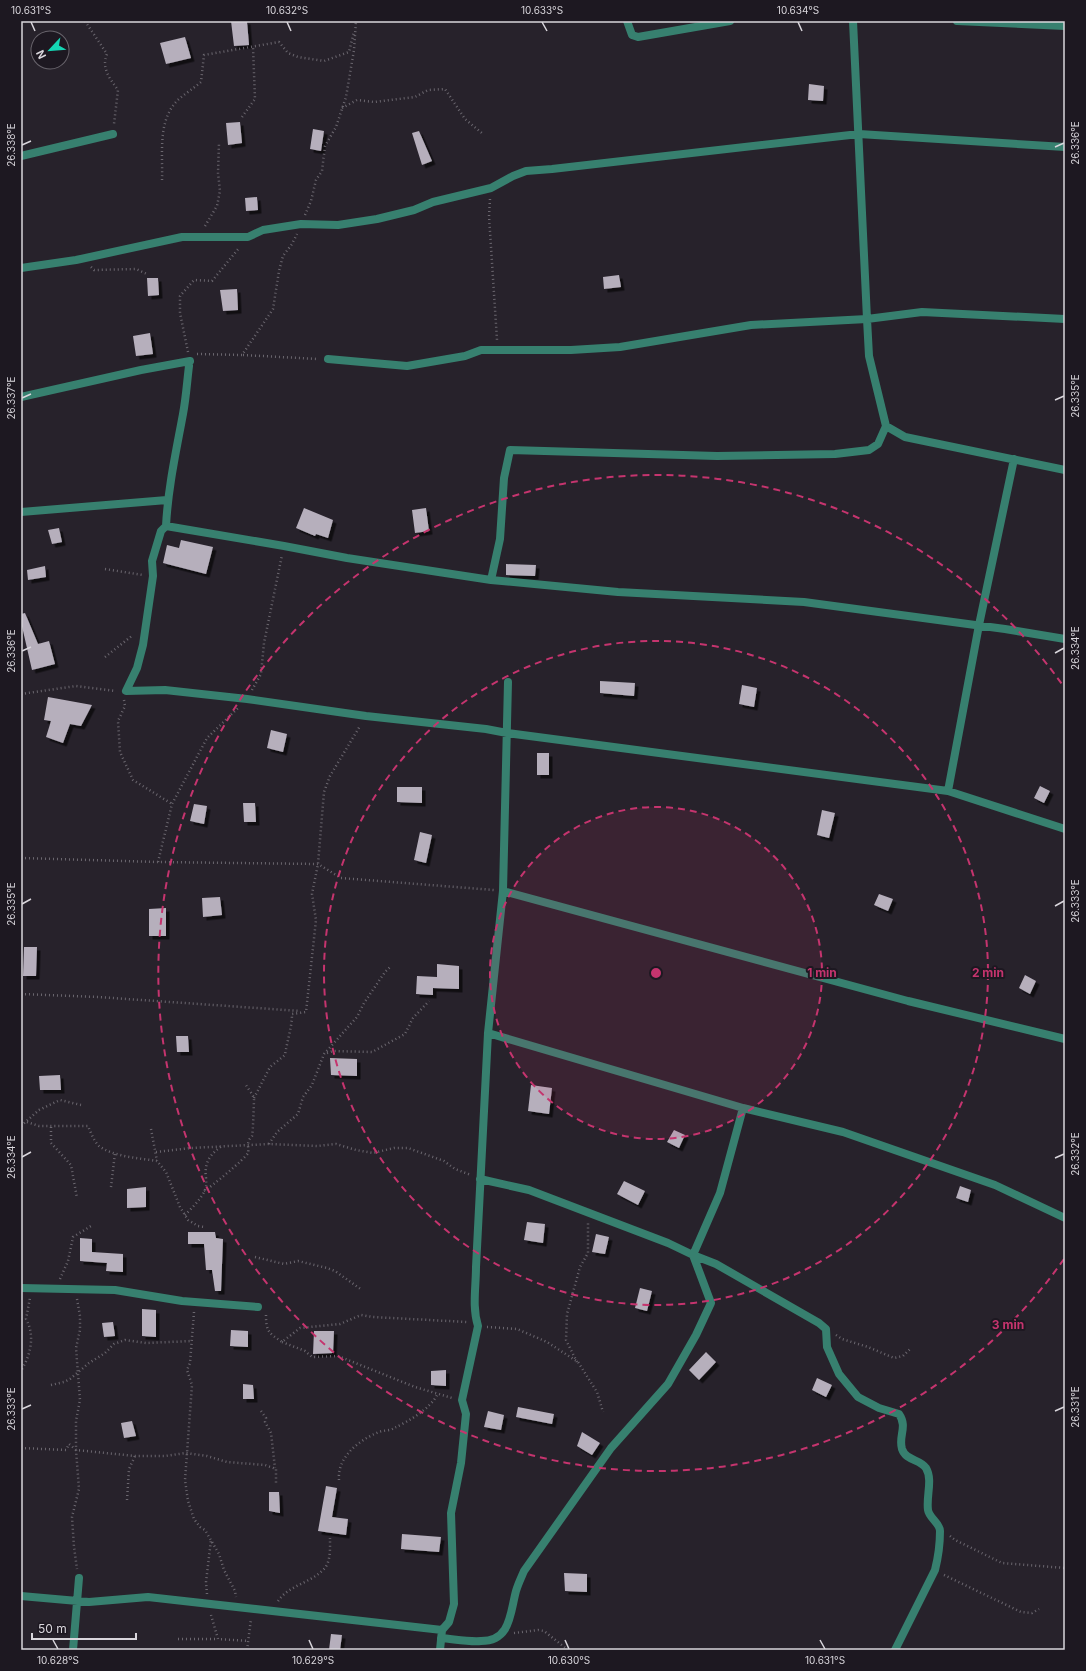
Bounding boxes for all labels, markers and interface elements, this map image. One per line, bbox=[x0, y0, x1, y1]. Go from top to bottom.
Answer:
text: 10.631°S bbox=[11, 4, 51, 16]
text: 10.632°S bbox=[266, 4, 308, 16]
text: 10.633°S bbox=[521, 4, 563, 16]
text: 10.634°S bbox=[777, 4, 819, 16]
north arrow bbox=[30, 30, 70, 70]
text: N bbox=[33, 48, 49, 61]
text: 26.336°E bbox=[1069, 121, 1081, 165]
text: 26.338°E bbox=[5, 123, 17, 167]
text: 26.335°E bbox=[1069, 374, 1081, 418]
text: 26.337°E bbox=[5, 376, 17, 420]
text: 26.334°E bbox=[1069, 626, 1081, 670]
text: 26.336°E bbox=[5, 629, 17, 673]
text: 26.333°E bbox=[1069, 879, 1081, 923]
text: 26.335°E bbox=[5, 882, 17, 926]
text: 1 min bbox=[807, 965, 837, 980]
text: 2 min bbox=[972, 965, 1004, 980]
centre of rings bbox=[649, 966, 663, 980]
text: 26.332°E bbox=[1069, 1132, 1081, 1176]
text: 26.334°E bbox=[5, 1135, 17, 1179]
text: 3 min bbox=[992, 1317, 1024, 1332]
text: 26.331°E bbox=[1069, 1386, 1081, 1428]
text: 26.333°E bbox=[5, 1387, 17, 1431]
scale bar bbox=[32, 1615, 136, 1641]
text: 50 m bbox=[38, 1621, 67, 1636]
text: 10.628°S bbox=[37, 1654, 79, 1666]
text: 10.629°S bbox=[292, 1654, 334, 1666]
text: 10.630°S bbox=[548, 1654, 590, 1666]
text: 10.631°S bbox=[805, 1654, 845, 1666]

